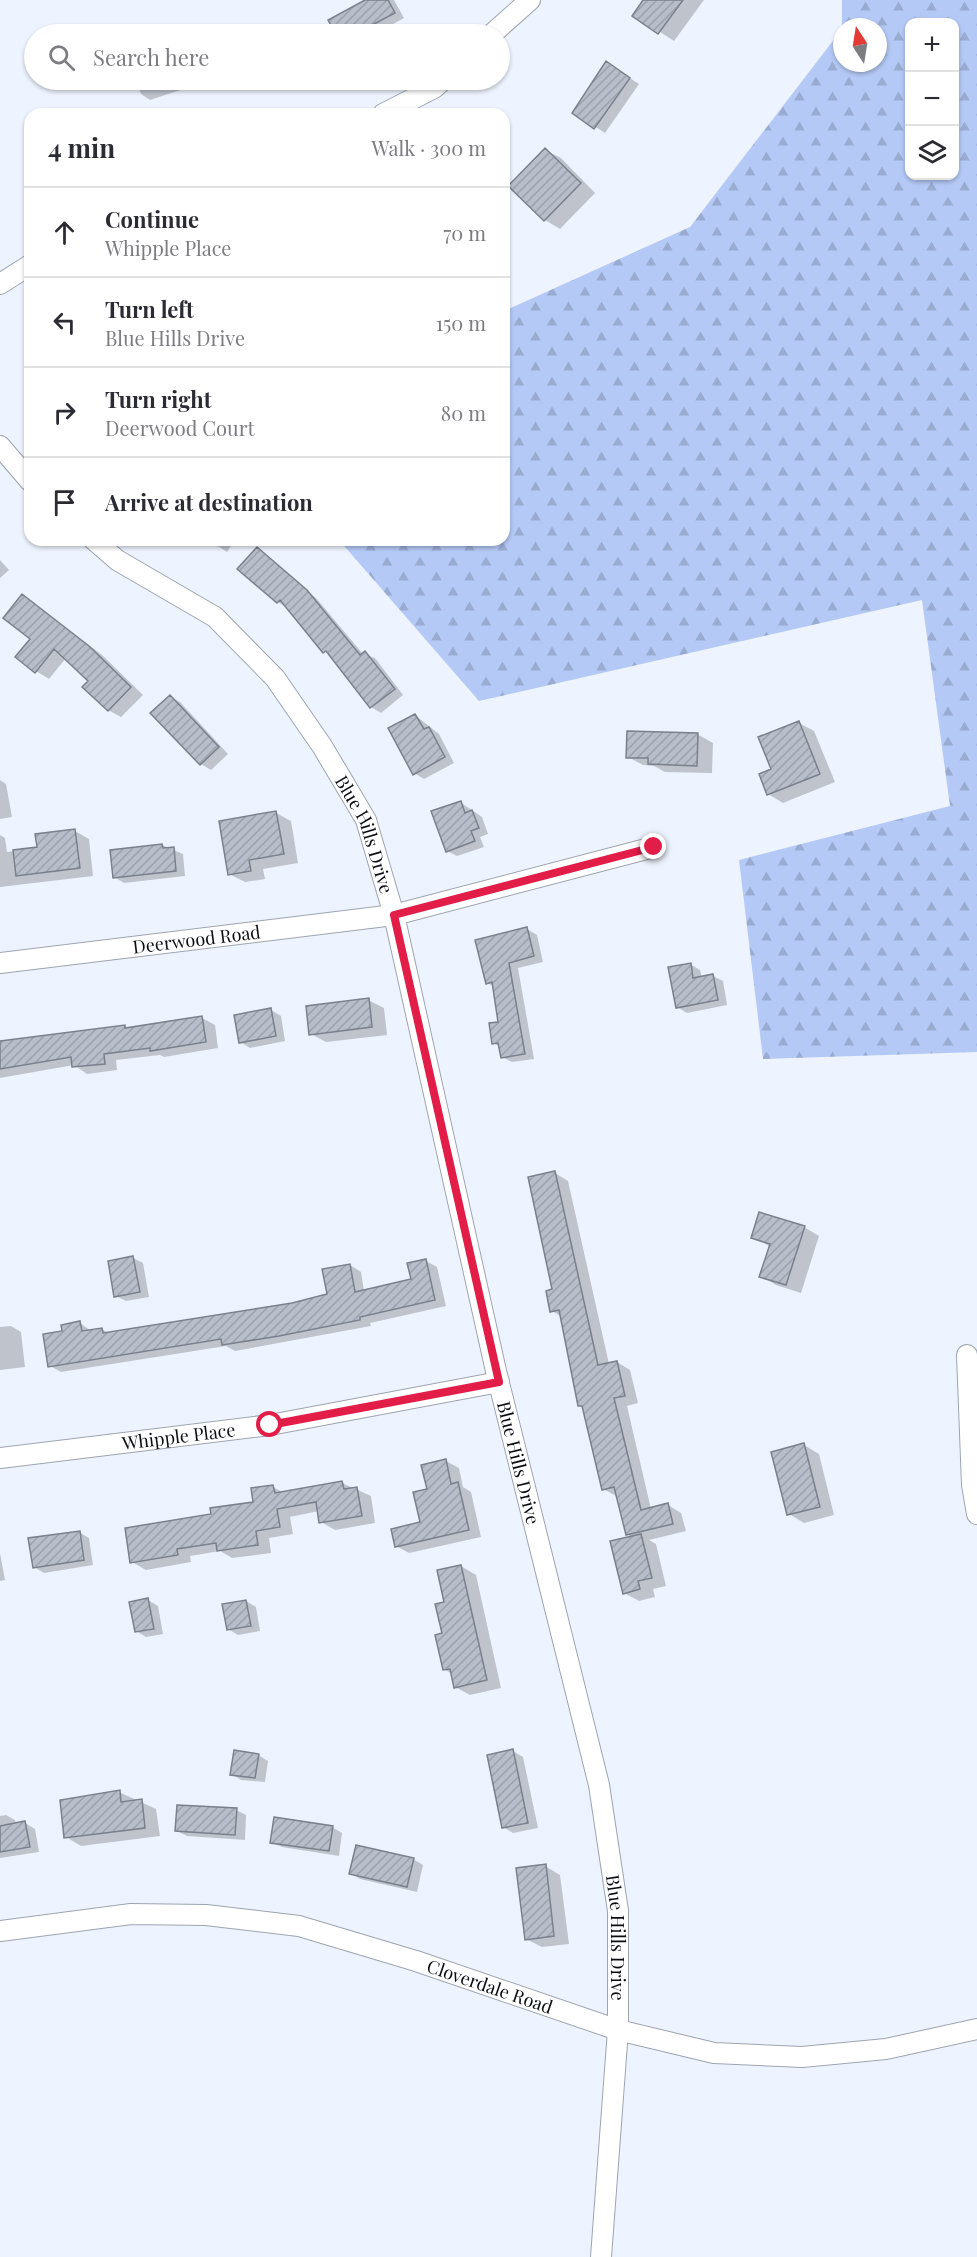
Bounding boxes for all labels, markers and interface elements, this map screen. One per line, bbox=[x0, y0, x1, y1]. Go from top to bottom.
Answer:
north arrow bbox=[833, 18, 887, 72]
map controls bbox=[905, 18, 959, 180]
button: + bbox=[905, 18, 959, 72]
search box bbox=[24, 24, 510, 90]
icon: search bbox=[45, 41, 78, 74]
text: Search here bbox=[93, 42, 209, 72]
button: − bbox=[905, 72, 959, 126]
button: layers bbox=[905, 126, 959, 180]
text: 4 min bbox=[48, 130, 115, 165]
text: Walk · 300 m bbox=[371, 134, 486, 161]
text: Continue bbox=[105, 204, 199, 234]
icon: ahead bbox=[48, 216, 81, 249]
text: 70 m bbox=[443, 219, 486, 246]
text: Whipple Place bbox=[105, 234, 231, 261]
text: Turn left bbox=[105, 294, 194, 324]
icon: left bbox=[48, 306, 81, 339]
text: 150 m bbox=[436, 309, 486, 336]
text: Blue Hills Drive bbox=[105, 324, 245, 351]
text: Turn right bbox=[105, 384, 211, 414]
icon: right bbox=[48, 396, 81, 429]
text: 80 m bbox=[441, 399, 486, 426]
text: Deerwood Court bbox=[105, 414, 255, 441]
icon: arrive bbox=[48, 486, 81, 519]
text: Arrive at destination bbox=[105, 487, 313, 517]
street label: Blue Hills Drive bbox=[330, 771, 399, 896]
route end bbox=[640, 833, 666, 859]
street label: Deerwood Road bbox=[131, 919, 262, 959]
street label: Blue Hills Drive bbox=[492, 1399, 546, 1527]
route start bbox=[256, 1411, 282, 1437]
street label: Whipple Place bbox=[120, 1417, 237, 1455]
street label: Blue Hills Drive bbox=[601, 1873, 630, 2001]
street label: Cloverdale Road bbox=[424, 1954, 557, 2019]

